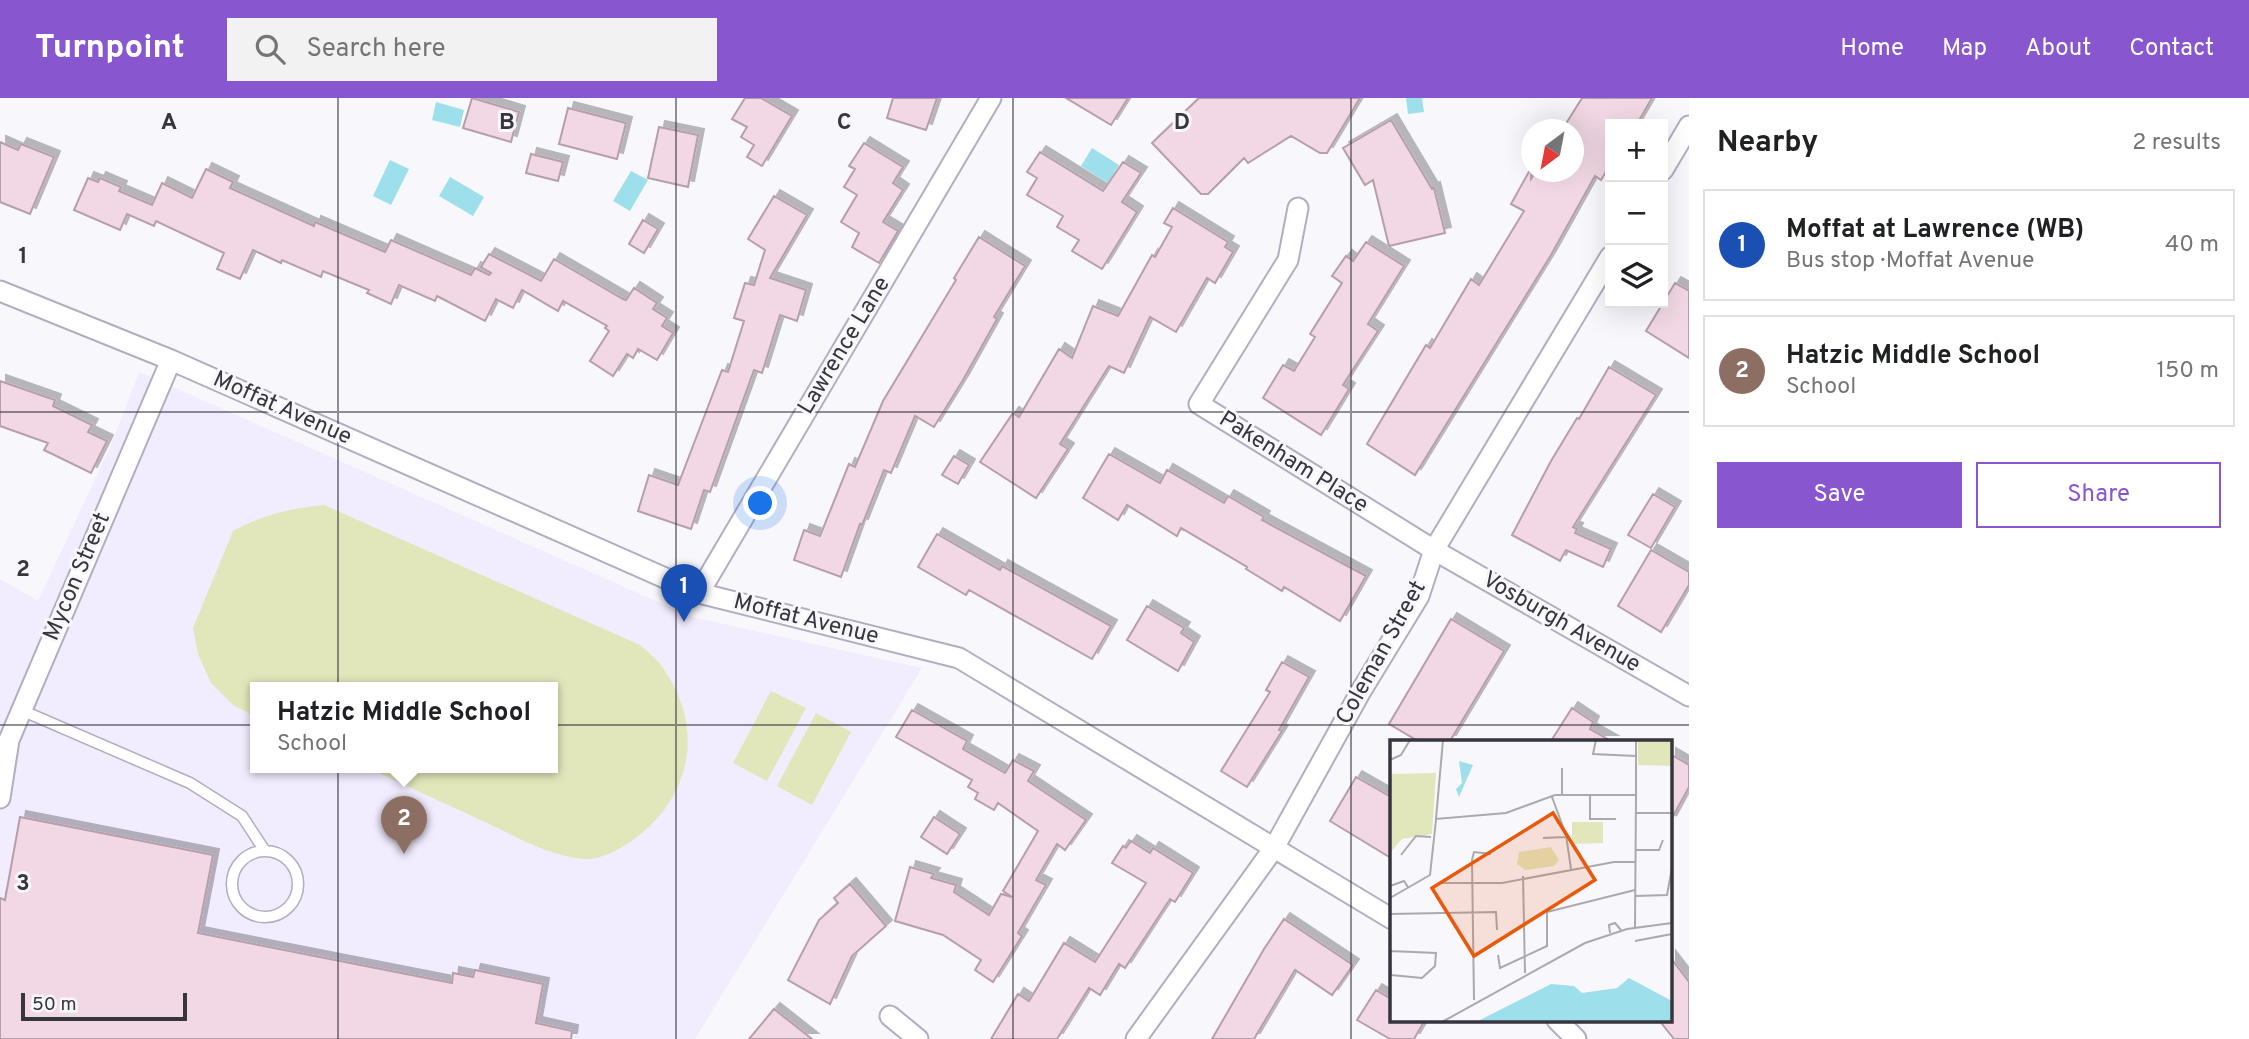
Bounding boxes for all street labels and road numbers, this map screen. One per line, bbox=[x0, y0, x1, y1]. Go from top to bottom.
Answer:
street label: Lawrence Lane bbox=[792, 272, 898, 420]
street label: Moffat Avenue bbox=[208, 366, 356, 452]
street label: Pakenham Place bbox=[1213, 406, 1373, 520]
street label: Mycon Street bbox=[38, 508, 118, 646]
street label: Vosburgh Avenue bbox=[1477, 566, 1645, 680]
street label: Coleman Street bbox=[1331, 576, 1433, 730]
street label: Moffat Avenue bbox=[730, 588, 882, 652]

